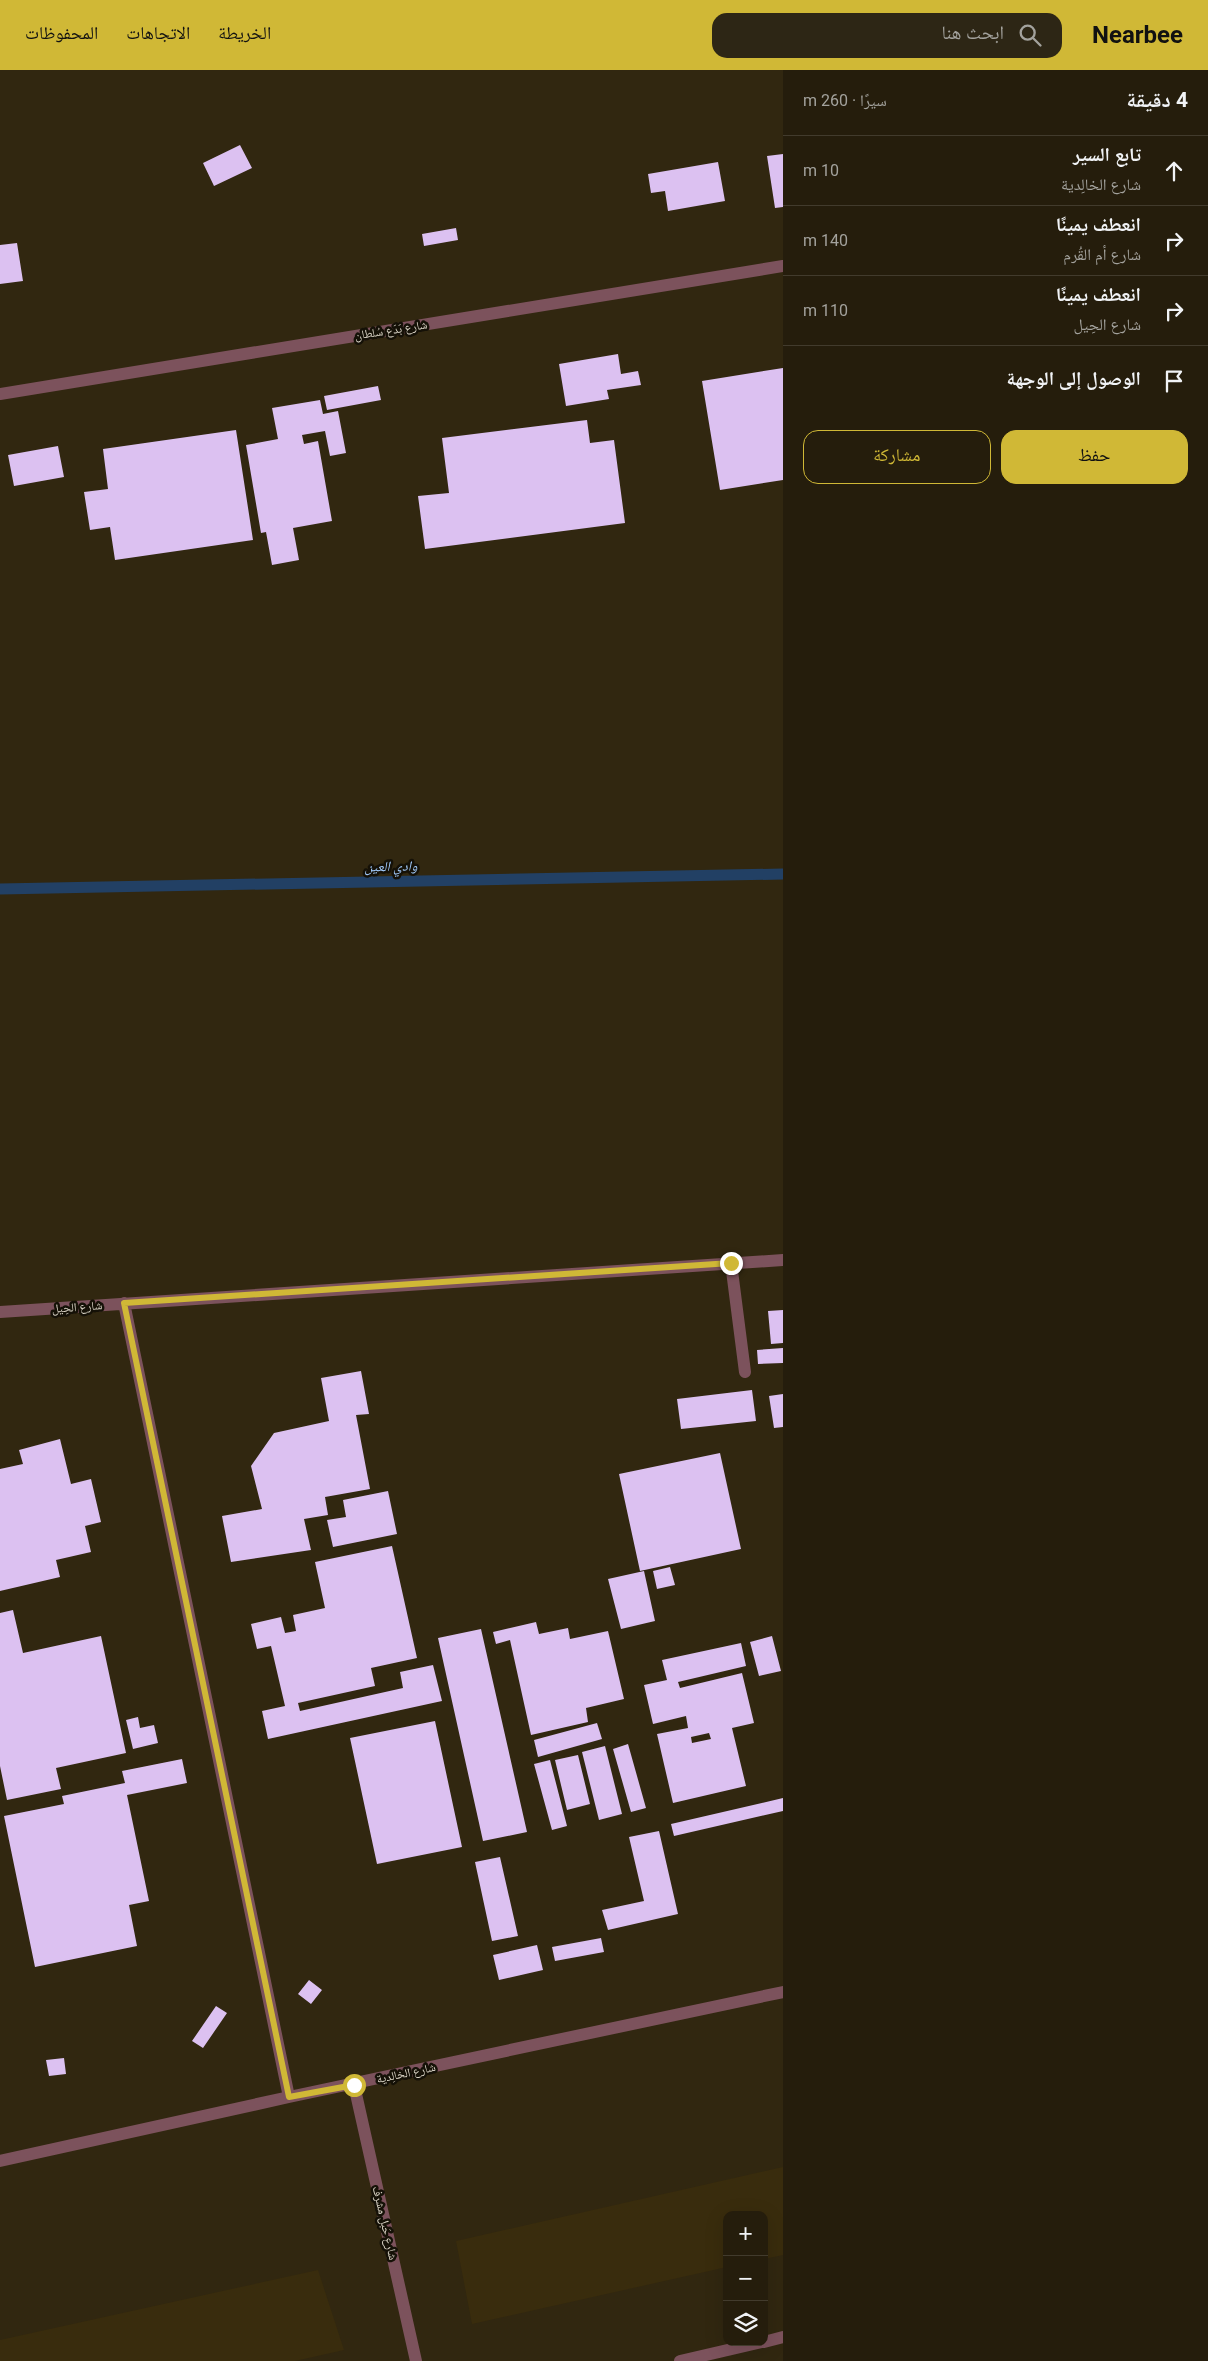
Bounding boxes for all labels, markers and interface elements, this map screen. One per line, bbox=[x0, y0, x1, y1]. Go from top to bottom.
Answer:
search box bbox=[712, 13, 1062, 58]
text: ابحث هنا bbox=[941, 21, 1004, 44]
icon: search bbox=[1016, 21, 1044, 49]
text: Nearbee bbox=[1092, 21, 1183, 49]
text: المحفوظات bbox=[25, 22, 98, 43]
text: الاتجاهات bbox=[126, 22, 190, 43]
text: الخريطة bbox=[218, 22, 271, 43]
text: 4 دقيقة bbox=[1127, 88, 1188, 112]
text: سيرًا · 260 m bbox=[803, 91, 887, 110]
text: تابع السير bbox=[1073, 143, 1141, 166]
icon: ahead bbox=[1160, 157, 1188, 185]
text: 10 m bbox=[803, 161, 839, 180]
text: شارع الخالِدية bbox=[1061, 175, 1141, 194]
text: انعطف يمينًا bbox=[1056, 213, 1141, 236]
icon: right bbox=[1160, 227, 1188, 255]
text: 140 m bbox=[803, 231, 848, 250]
text: شارع أم القُرم bbox=[1063, 245, 1141, 264]
text: انعطف يمينًا bbox=[1056, 283, 1141, 306]
icon: right bbox=[1160, 297, 1188, 325]
text: 110 m bbox=[803, 301, 848, 320]
text: شارع الحِيل bbox=[1074, 315, 1141, 334]
street label: شارع بَدَع سُلطان bbox=[354, 317, 429, 344]
text: الوصول إلى الوجهة bbox=[1007, 367, 1141, 390]
icon: arrive bbox=[1160, 367, 1188, 395]
button: مشاركة bbox=[803, 430, 991, 484]
button: حفظ bbox=[1001, 430, 1188, 484]
water label: وادي العين bbox=[364, 858, 418, 878]
route end bbox=[720, 1252, 743, 1275]
street label: شارع الحِيل bbox=[51, 1298, 103, 1317]
street label: شارع الخالِدية bbox=[375, 2060, 437, 2087]
route start bbox=[343, 2074, 366, 2097]
street label: شارع حَبل مشرف bbox=[369, 2185, 400, 2262]
map controls bbox=[723, 2211, 768, 2346]
button: + bbox=[723, 2211, 768, 2256]
button: − bbox=[723, 2256, 768, 2301]
button: layers bbox=[723, 2301, 768, 2346]

